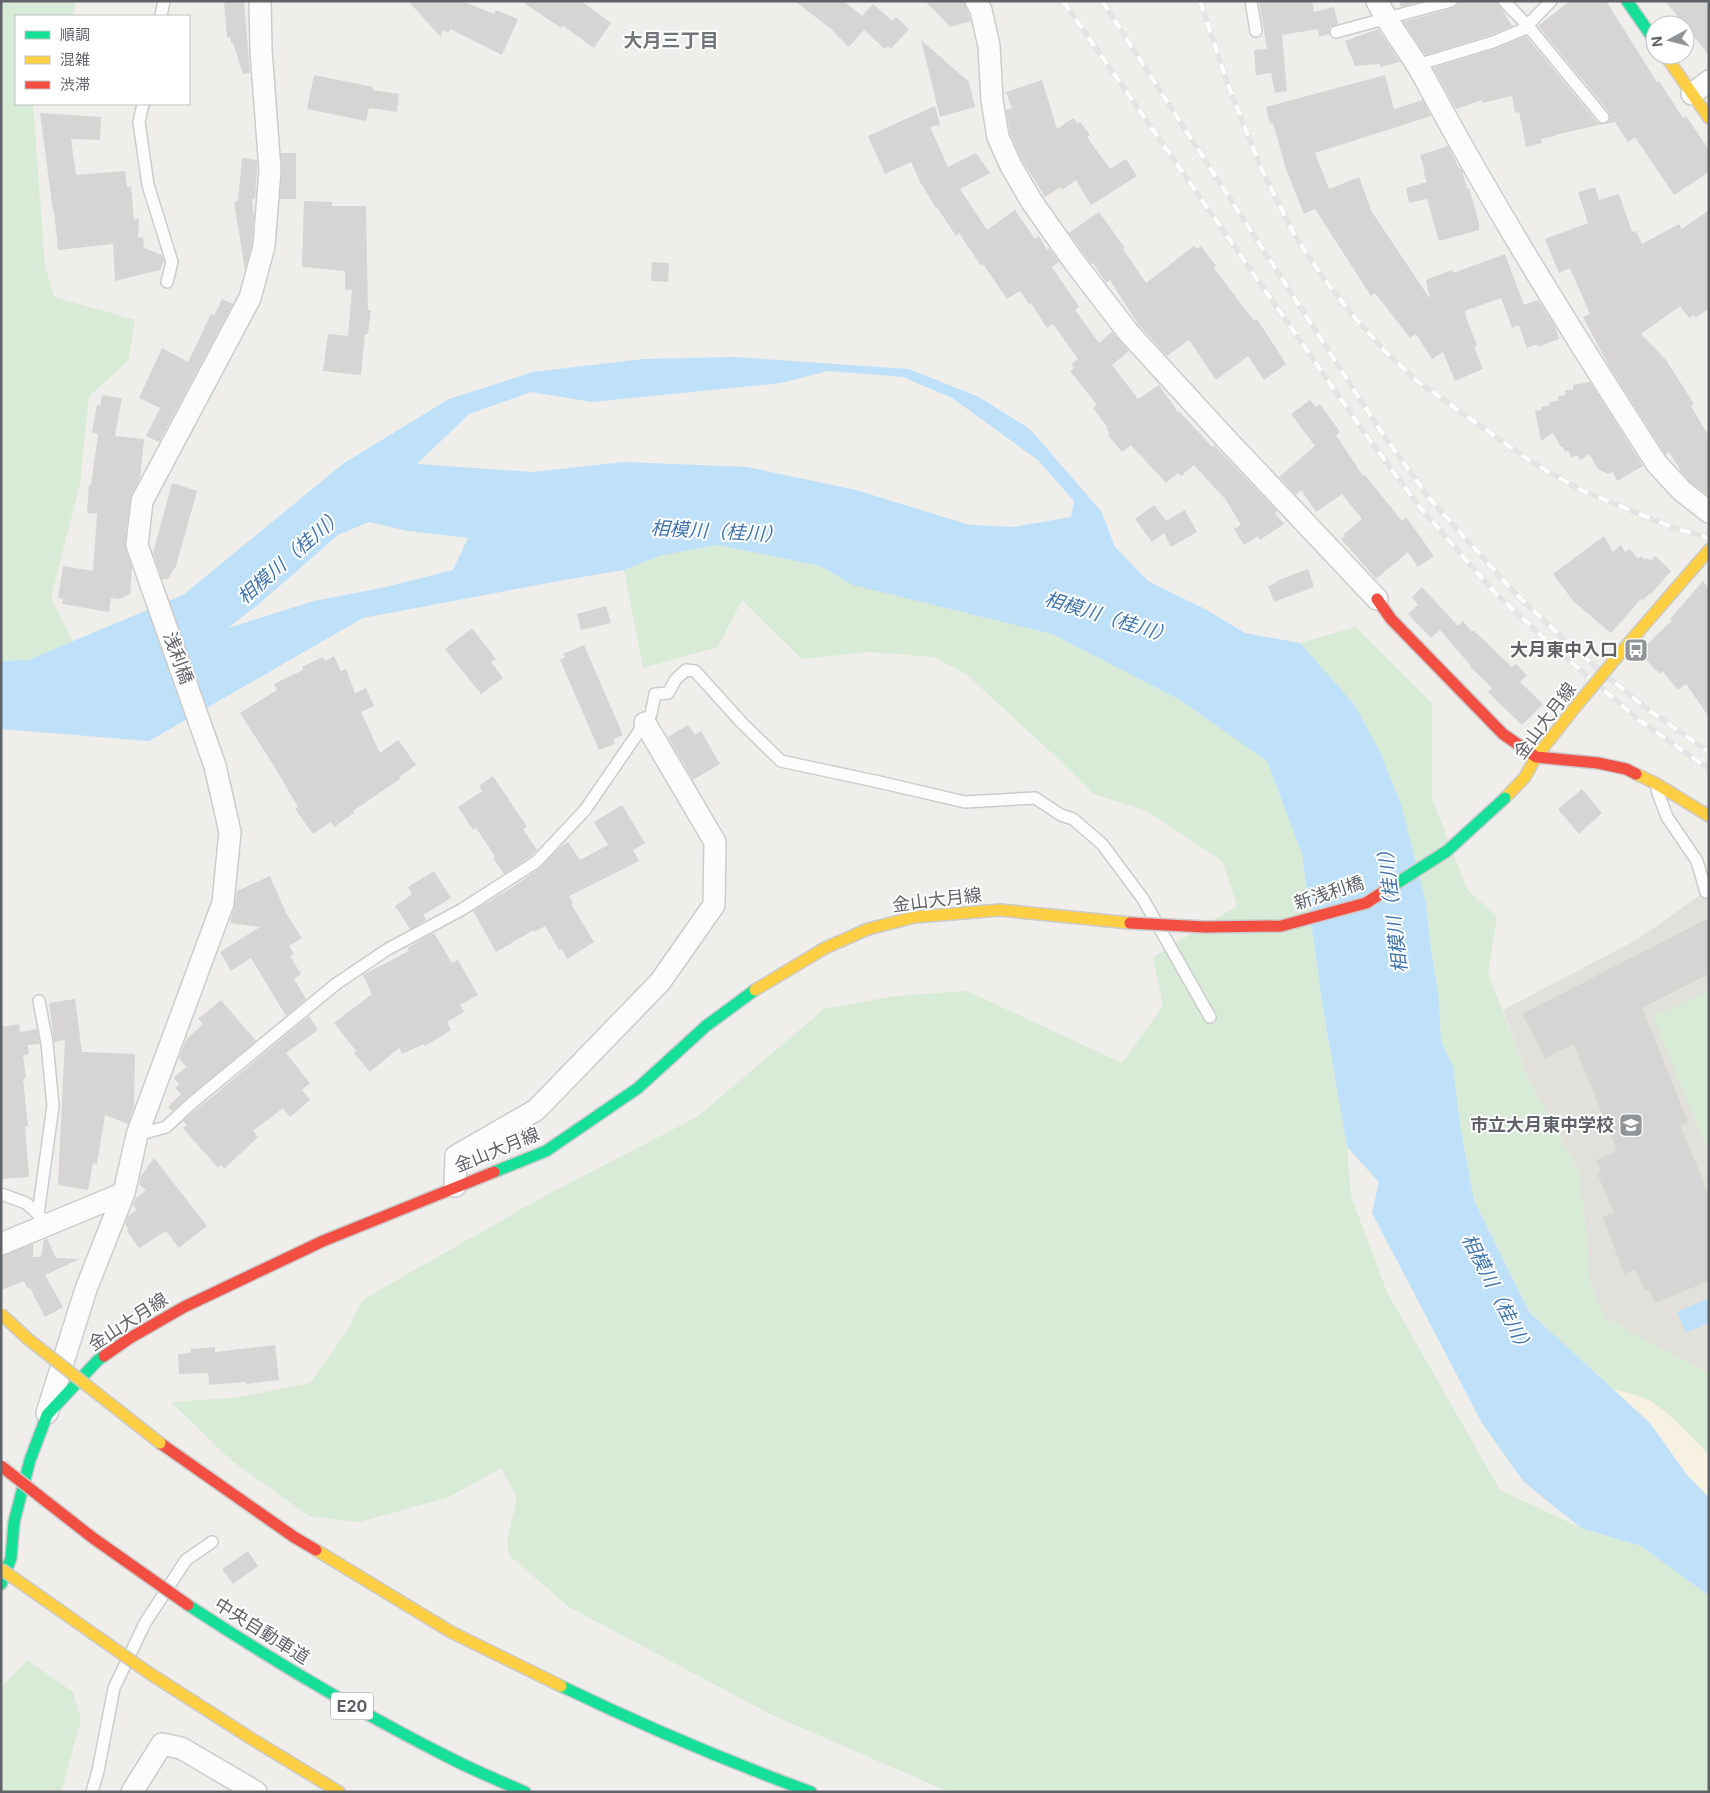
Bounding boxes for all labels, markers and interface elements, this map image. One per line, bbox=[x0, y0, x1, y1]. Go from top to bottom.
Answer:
legend bbox=[15, 15, 190, 105]
north arrow bbox=[1645, 15, 1695, 65]
text: 順調 bbox=[60, 25, 90, 44]
district label: 大月三丁目 bbox=[623, 29, 719, 52]
text: N bbox=[1648, 35, 1666, 48]
text: 混雑 bbox=[60, 50, 90, 69]
text: 渋滞 bbox=[60, 75, 90, 94]
water label: 相模川（桂川） bbox=[233, 504, 348, 609]
water label: 相模川（桂川） bbox=[650, 517, 784, 546]
water label: 相模川（桂川） bbox=[1042, 587, 1176, 648]
street label: 浅利橋 bbox=[159, 629, 198, 687]
bus stop icon: 大月東中入口 bbox=[1623, 637, 1649, 663]
place label: 大月東中入口 bbox=[1510, 639, 1618, 660]
street label: 金山大月線 bbox=[1509, 678, 1580, 763]
water label: 相模川（桂川） bbox=[1373, 840, 1412, 974]
street label: 新浅利橋 bbox=[1291, 871, 1366, 914]
street label: 金山大月線 bbox=[891, 884, 983, 915]
school or university icon: 市立大月東中学校 bbox=[1618, 1112, 1644, 1138]
place label: 市立大月東中学校 bbox=[1470, 1114, 1614, 1135]
street label: 金山大月線 bbox=[451, 1123, 542, 1176]
water label: 相模川（桂川） bbox=[1457, 1230, 1538, 1359]
street label: 金山大月線 bbox=[84, 1288, 171, 1355]
street label: 中央自動車道 bbox=[211, 1593, 314, 1668]
road number: E20 bbox=[331, 1692, 373, 1720]

